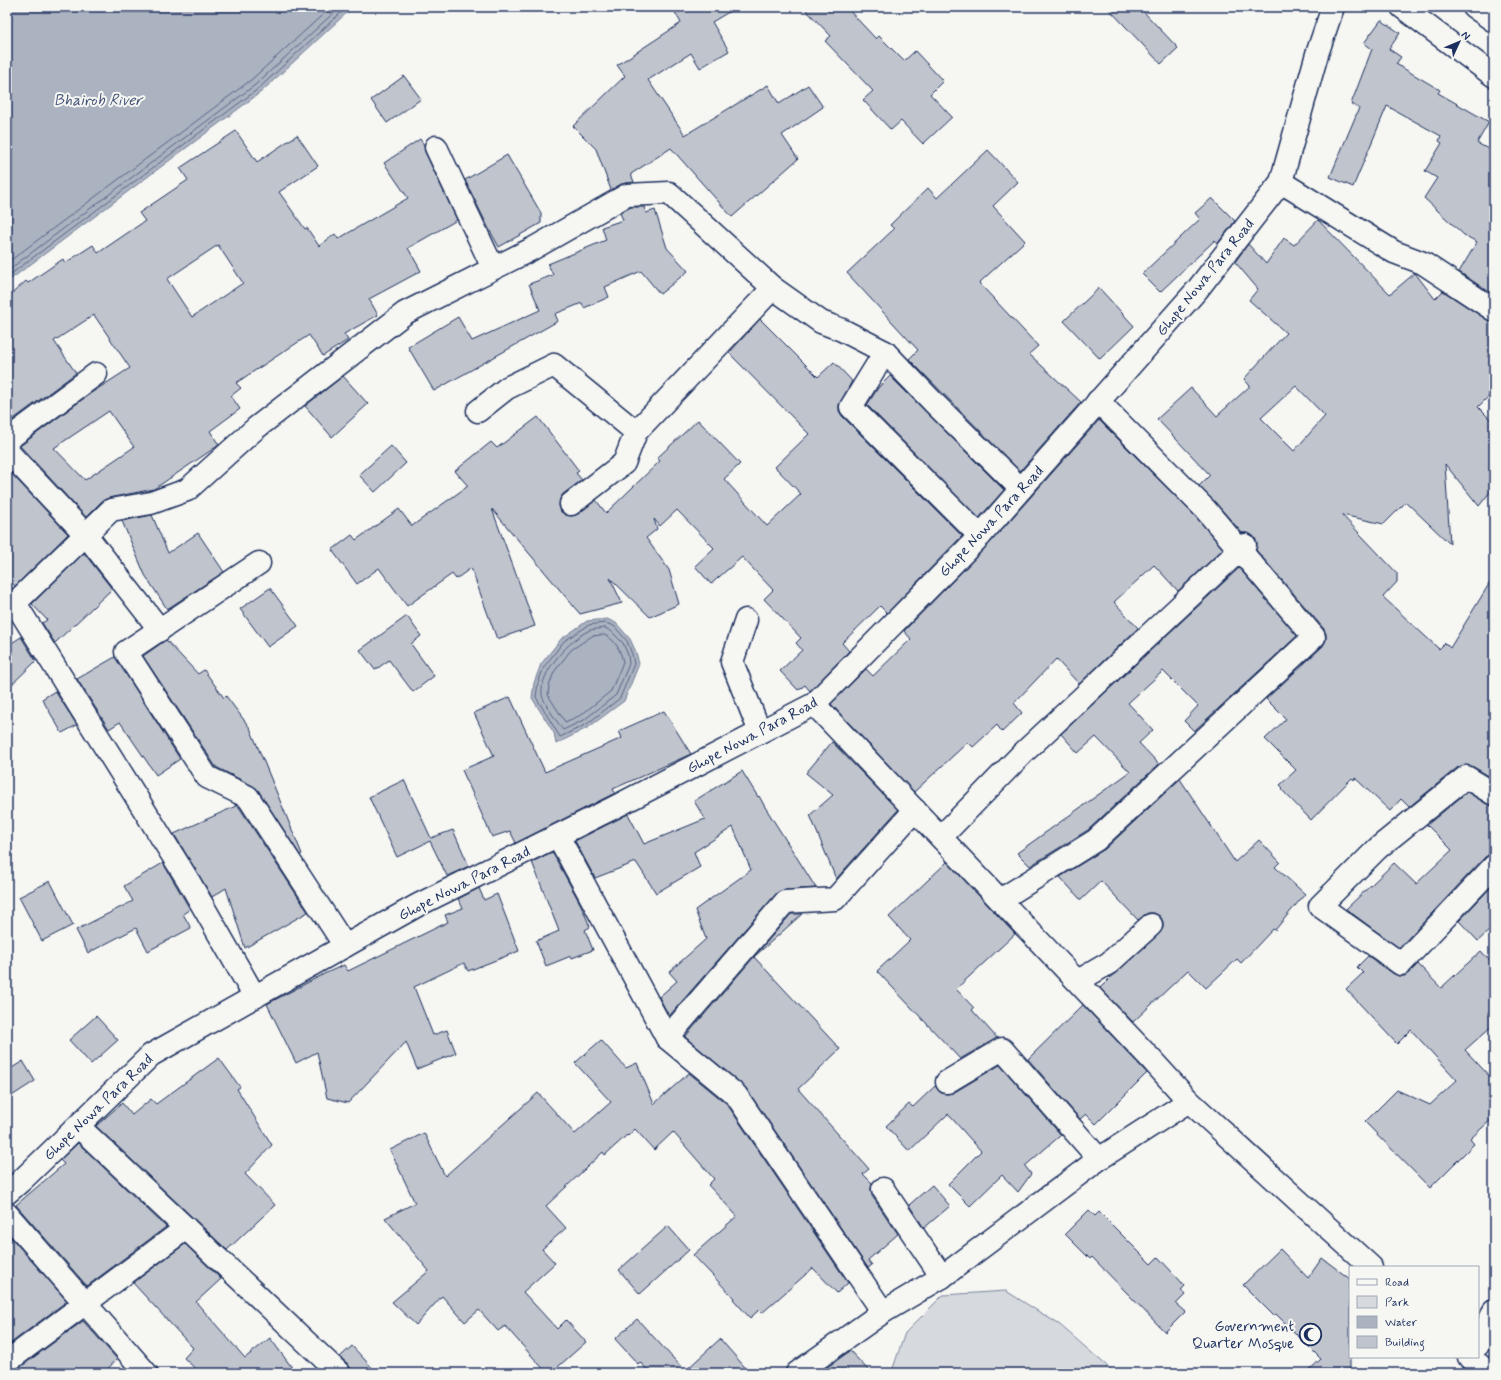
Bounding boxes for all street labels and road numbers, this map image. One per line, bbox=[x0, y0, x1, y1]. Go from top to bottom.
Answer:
street label: Ghope Nowa Para Road bbox=[1152, 215, 1259, 340]
street label: Ghope Nowa Para Road bbox=[935, 462, 1049, 582]
street label: Ghope Nowa Para Road bbox=[684, 693, 821, 779]
street label: Ghope Nowa Para Road bbox=[395, 842, 534, 926]
street label: Ghope Nowa Para Road bbox=[39, 1050, 158, 1165]

